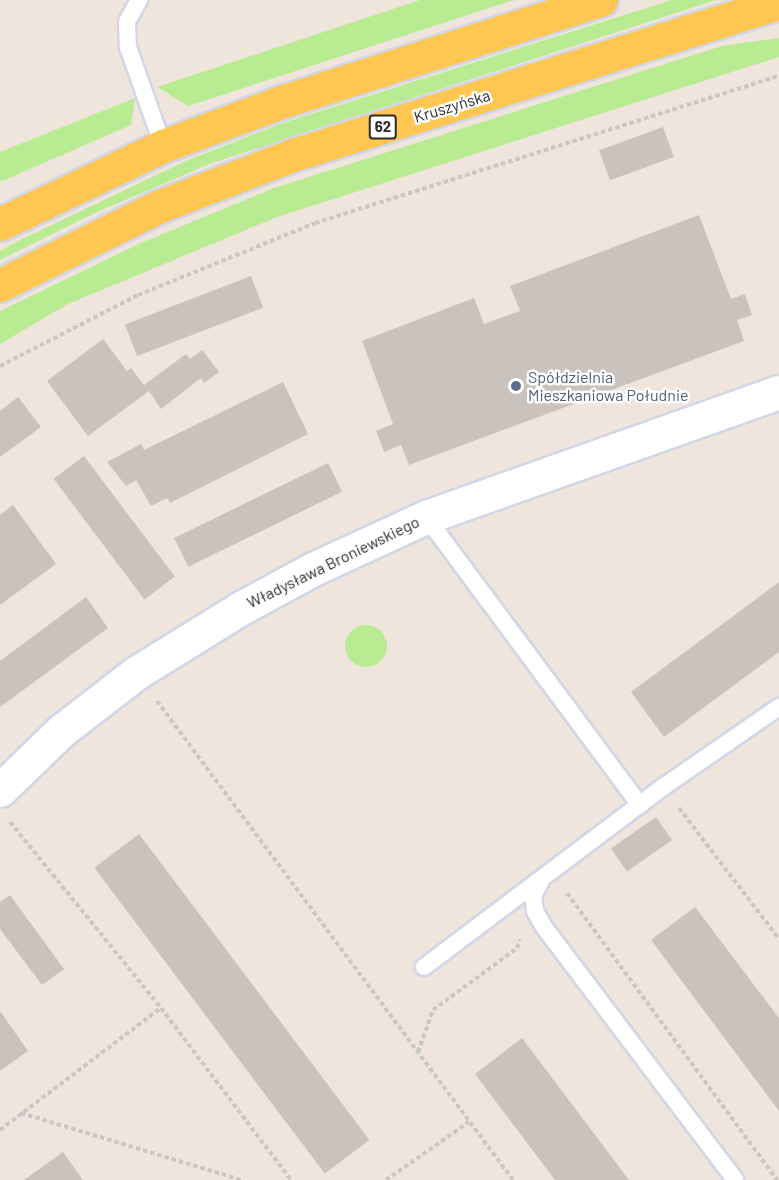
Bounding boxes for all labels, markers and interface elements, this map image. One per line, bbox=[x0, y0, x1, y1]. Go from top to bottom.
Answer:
street label: Kruszyńska bbox=[412, 85, 492, 127]
road number: 62 bbox=[368, 115, 398, 139]
place label: Spółdzielnia Mieszkaniowa Południe bbox=[528, 367, 689, 405]
marker: Spółdzielnia Mieszkaniowa Południe bbox=[509, 379, 523, 393]
street label: Władysława Broniewskiego bbox=[244, 512, 422, 612]

